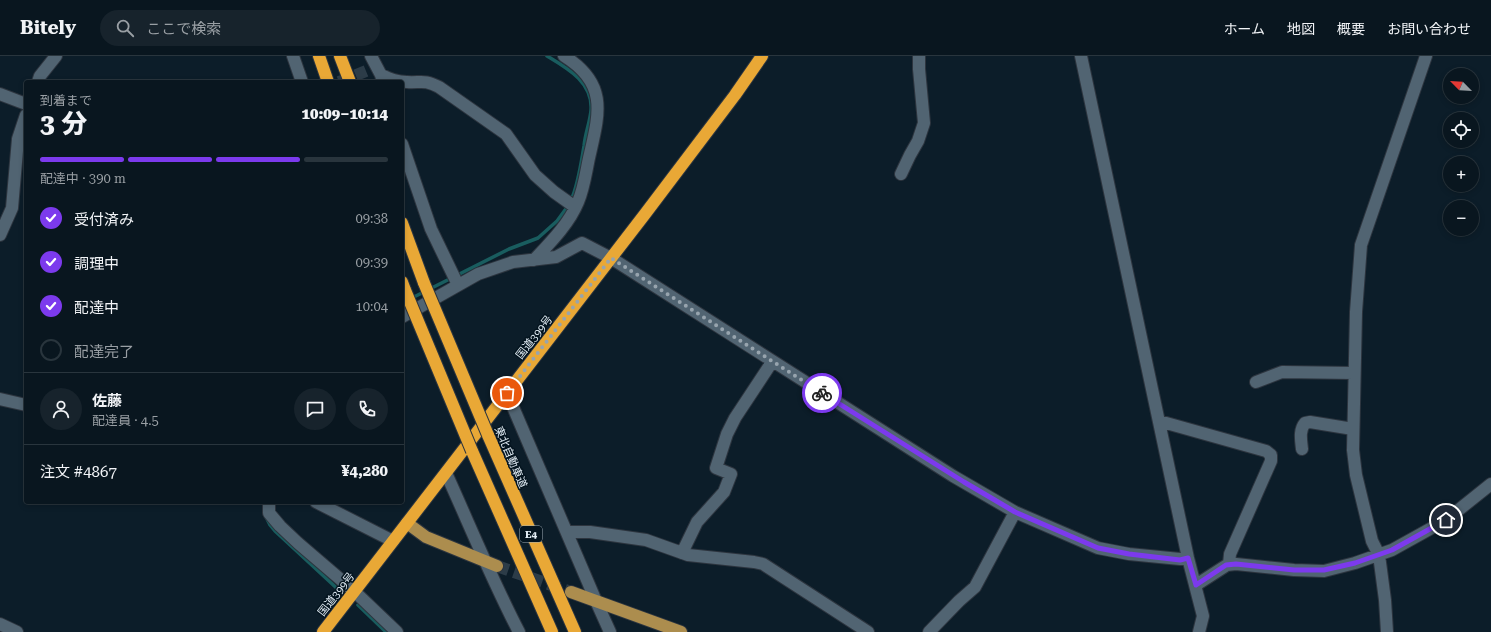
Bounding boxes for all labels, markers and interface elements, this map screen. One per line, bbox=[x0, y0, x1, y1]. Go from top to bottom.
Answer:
search box bbox=[100, 10, 380, 46]
text: Bitely bbox=[20, 16, 76, 39]
icon: search bbox=[114, 17, 136, 39]
text: ここで検索 bbox=[146, 20, 221, 38]
text: ホーム bbox=[1223, 21, 1265, 37]
text: 地図 bbox=[1287, 21, 1315, 37]
text: 概要 bbox=[1337, 21, 1365, 37]
text: お問い合わせ bbox=[1387, 21, 1471, 37]
north arrow bbox=[1443, 68, 1479, 104]
map controls bbox=[1443, 68, 1479, 236]
text: 到着まで bbox=[40, 93, 92, 108]
text: 10:09–10:14 bbox=[302, 105, 388, 123]
text: 3 分 bbox=[40, 109, 87, 139]
button: locate bbox=[1443, 112, 1479, 148]
button: + bbox=[1443, 156, 1479, 192]
text: 配達中 · 390 m bbox=[40, 171, 126, 186]
button: − bbox=[1443, 200, 1479, 236]
icon: check bbox=[40, 207, 62, 229]
text: 受付済み bbox=[74, 211, 134, 229]
text: 09:38 bbox=[356, 211, 388, 226]
icon: check bbox=[40, 251, 62, 273]
text: 調理中 bbox=[74, 255, 119, 273]
text: 09:39 bbox=[356, 255, 388, 270]
icon: check bbox=[40, 295, 62, 317]
text: 配達中 bbox=[74, 299, 119, 317]
text: 10:04 bbox=[356, 299, 388, 314]
street label: 国道399号 bbox=[513, 313, 555, 362]
text: 配達完了 bbox=[74, 343, 134, 361]
courier bbox=[802, 373, 842, 413]
pin bbox=[490, 376, 524, 410]
icon: bag bbox=[496, 382, 518, 404]
icon: bike bbox=[811, 382, 833, 404]
button: person bbox=[40, 388, 82, 430]
button: chat bbox=[294, 388, 336, 430]
button: phone bbox=[346, 388, 388, 430]
text: 佐藤 bbox=[92, 392, 122, 410]
text: 配達員 · 4.5 bbox=[92, 413, 159, 428]
street label: 東北自動車道 bbox=[492, 424, 529, 490]
text: ¥4,280 bbox=[341, 462, 388, 480]
text: 注文 #4867 bbox=[40, 463, 117, 481]
pin bbox=[1429, 503, 1463, 537]
icon: home bbox=[1435, 509, 1457, 531]
road number: E4 bbox=[520, 526, 542, 542]
street label: 国道399号 bbox=[315, 570, 357, 619]

